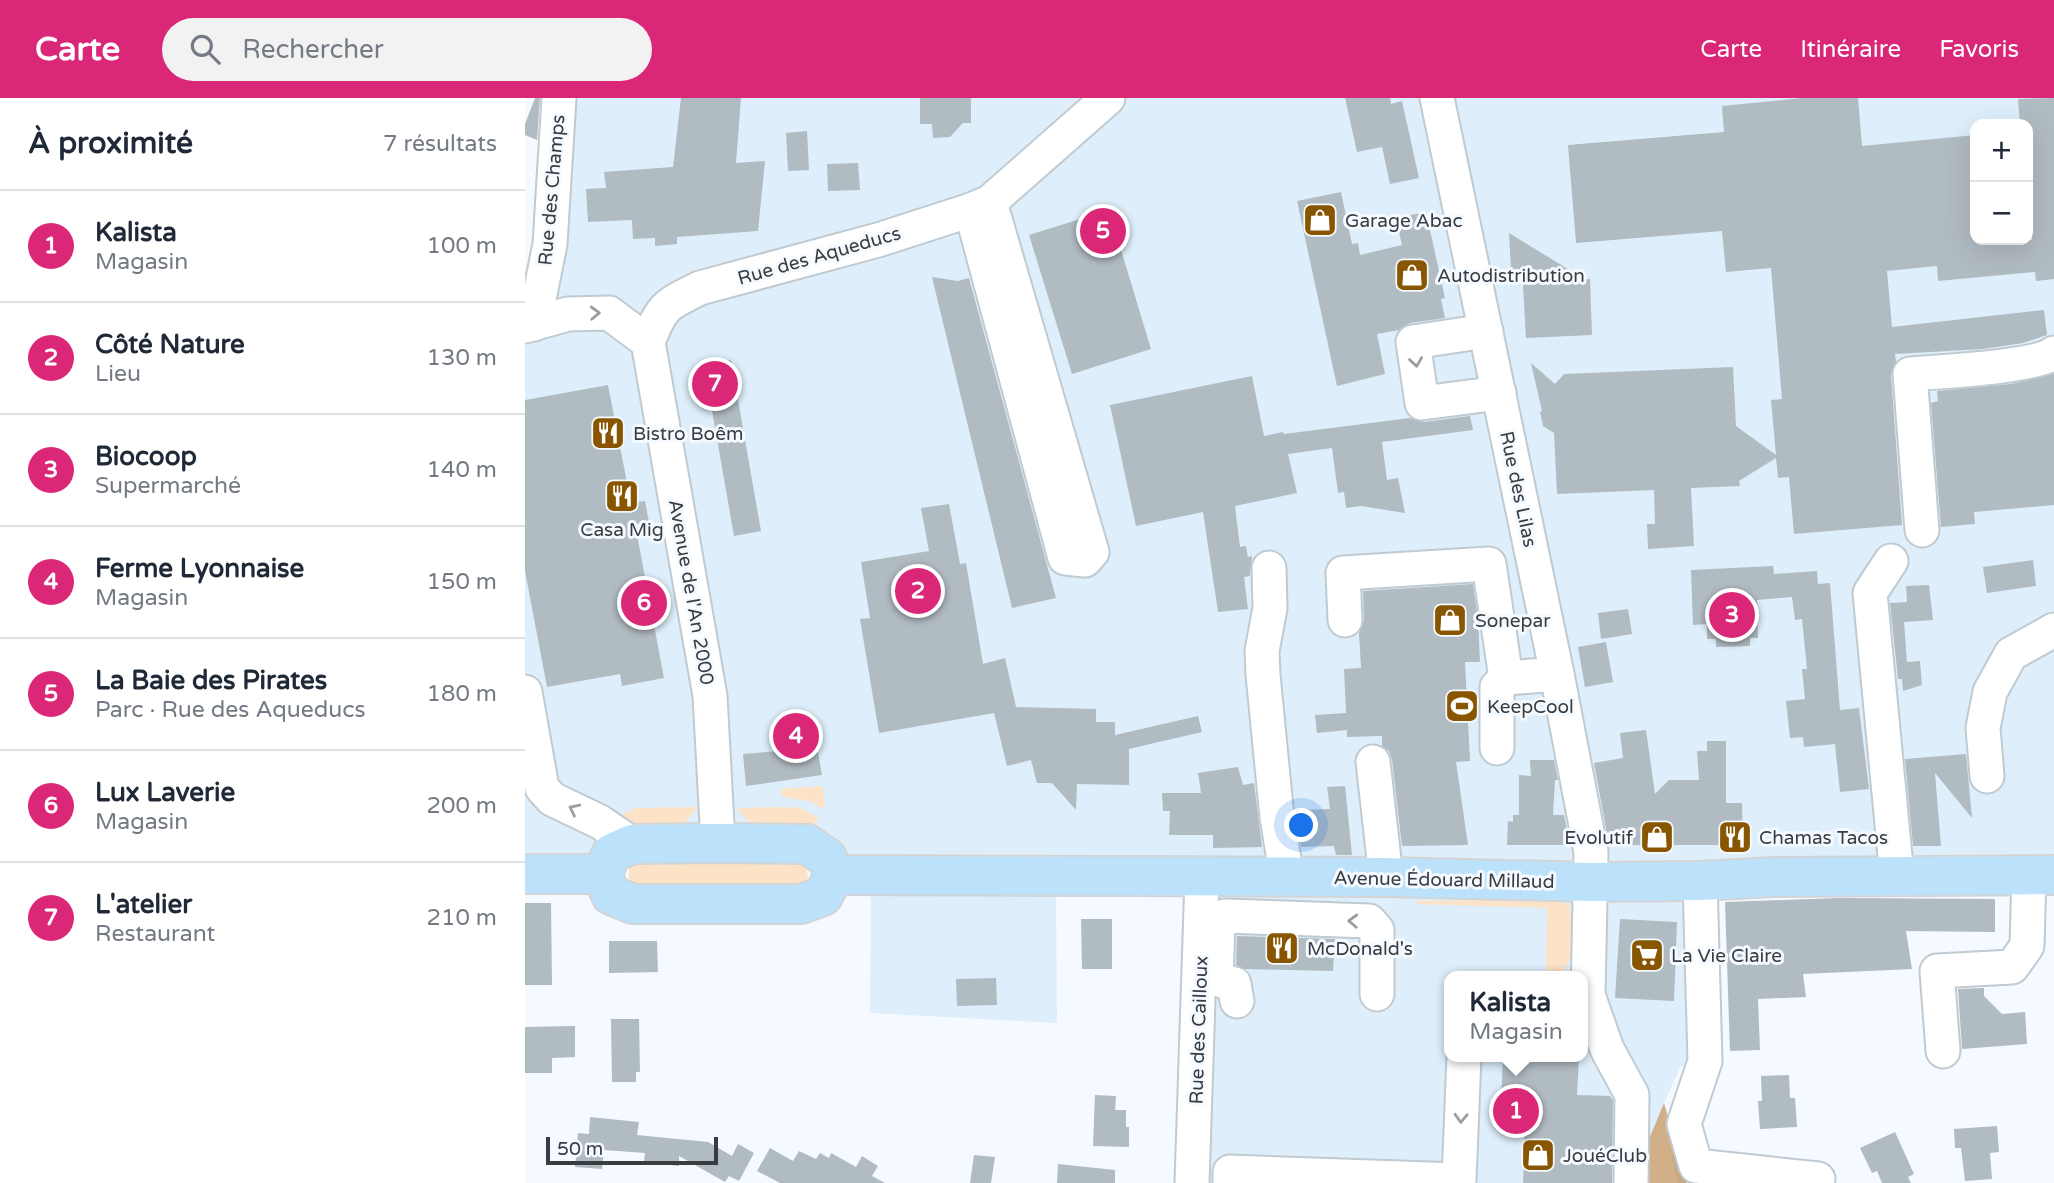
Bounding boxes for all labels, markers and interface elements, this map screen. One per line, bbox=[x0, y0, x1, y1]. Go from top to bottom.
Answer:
search box bbox=[162, 18, 652, 81]
text: Carte bbox=[35, 30, 120, 69]
icon: search bbox=[186, 30, 224, 68]
text: Rechercher bbox=[242, 34, 384, 65]
text: Carte bbox=[1700, 35, 1762, 64]
text: Itinéraire bbox=[1800, 35, 1901, 64]
text: Favoris bbox=[1939, 35, 2019, 64]
street label: Rue des Champs bbox=[534, 114, 570, 267]
map controls bbox=[1970, 119, 2033, 245]
button: + bbox=[1970, 119, 2033, 182]
text: À proximité bbox=[28, 125, 193, 162]
text: 7 résultats bbox=[383, 130, 497, 158]
button: − bbox=[1970, 182, 2033, 245]
shop icon: Garage Abac bbox=[1301, 201, 1339, 239]
pin: 5 bbox=[1080, 205, 1126, 257]
place label: Garage Abac bbox=[1345, 210, 1463, 232]
text: Kalista bbox=[95, 217, 177, 248]
street label: Rue des Aqueducs bbox=[735, 222, 903, 290]
text: 1 bbox=[44, 232, 58, 260]
text: 100 m bbox=[427, 232, 497, 260]
text: Magasin bbox=[95, 248, 188, 276]
shop icon: Autodistribution bbox=[1393, 256, 1431, 294]
place label: Autodistribution bbox=[1437, 265, 1585, 287]
one-way arrow bbox=[590, 306, 601, 321]
text: Côté Nature bbox=[95, 329, 245, 360]
text: 2 bbox=[44, 344, 58, 372]
text: 130 m bbox=[427, 344, 497, 372]
one-way arrow bbox=[1408, 356, 1423, 367]
pin: 7 bbox=[692, 358, 738, 410]
text: Lieu bbox=[95, 360, 141, 388]
restaurant icon: Bistro Boêm bbox=[589, 414, 627, 452]
place label: Bistro Boêm bbox=[633, 423, 743, 445]
street label: Rue des Lilas bbox=[1495, 429, 1541, 549]
text: Biocoop bbox=[95, 441, 197, 472]
text: 3 bbox=[44, 456, 58, 484]
text: 140 m bbox=[427, 456, 497, 484]
text: Supermarché bbox=[95, 472, 241, 500]
restaurant icon: Casa Mig bbox=[603, 477, 641, 515]
street label: Avenue de l'An 2000 bbox=[664, 498, 718, 687]
place label: Casa Mig bbox=[580, 519, 664, 541]
text: Ferme Lyonnaise bbox=[95, 553, 304, 584]
pin: 2 bbox=[895, 565, 941, 617]
text: 4 bbox=[44, 568, 58, 596]
text: 150 m bbox=[427, 568, 497, 596]
pin: 6 bbox=[621, 577, 667, 629]
text: Magasin bbox=[95, 584, 188, 612]
pin: 3 bbox=[1709, 589, 1755, 641]
shop icon: Sonepar bbox=[1431, 601, 1469, 639]
place label: Sonepar bbox=[1475, 610, 1551, 632]
text: La Baie des Pirates bbox=[95, 665, 327, 696]
text: 5 bbox=[44, 680, 58, 708]
text: 180 m bbox=[427, 680, 497, 708]
sports icon: KeepCool bbox=[1443, 687, 1481, 725]
text: Parc · Rue des Aqueducs bbox=[95, 696, 366, 724]
place label: KeepCool bbox=[1487, 696, 1574, 718]
pin: 4 bbox=[773, 710, 819, 762]
text: Lux Laverie bbox=[95, 777, 235, 808]
text: 6 bbox=[44, 792, 58, 820]
text: 200 m bbox=[427, 792, 497, 820]
one-way arrow bbox=[569, 804, 581, 818]
text: Magasin bbox=[95, 808, 188, 836]
your location bbox=[1284, 808, 1318, 842]
shop icon: Evolutif bbox=[1638, 818, 1676, 856]
restaurant icon: Chamas Tacos bbox=[1716, 818, 1754, 856]
place label: Evolutif bbox=[1564, 827, 1634, 849]
place label: Chamas Tacos bbox=[1759, 827, 1888, 849]
street label: Avenue Édouard Millaud bbox=[1333, 867, 1555, 893]
text: L'atelier bbox=[95, 889, 192, 920]
text: 7 bbox=[44, 904, 58, 932]
text: 210 m bbox=[427, 904, 497, 932]
one-way arrow bbox=[1347, 913, 1358, 928]
text: Restaurant bbox=[95, 920, 215, 948]
restaurant icon: McDonald's bbox=[1263, 929, 1301, 967]
supermarket icon: La Vie Claire bbox=[1628, 936, 1666, 974]
place label: McDonald's bbox=[1307, 938, 1413, 960]
place label: La Vie Claire bbox=[1671, 945, 1782, 967]
street label: Rue des Cailloux bbox=[1185, 955, 1213, 1105]
popup bbox=[1444, 971, 1588, 1062]
text: Kalista bbox=[1469, 987, 1551, 1018]
text: Magasin bbox=[1469, 1018, 1563, 1046]
pin: 1 bbox=[1493, 1085, 1539, 1137]
one-way arrow bbox=[1454, 1113, 1469, 1124]
scale bar bbox=[546, 1134, 717, 1166]
shop icon: JouéClub bbox=[1519, 1136, 1557, 1174]
text: 50 m bbox=[557, 1138, 603, 1160]
place label: JouéClub bbox=[1563, 1145, 1647, 1167]

